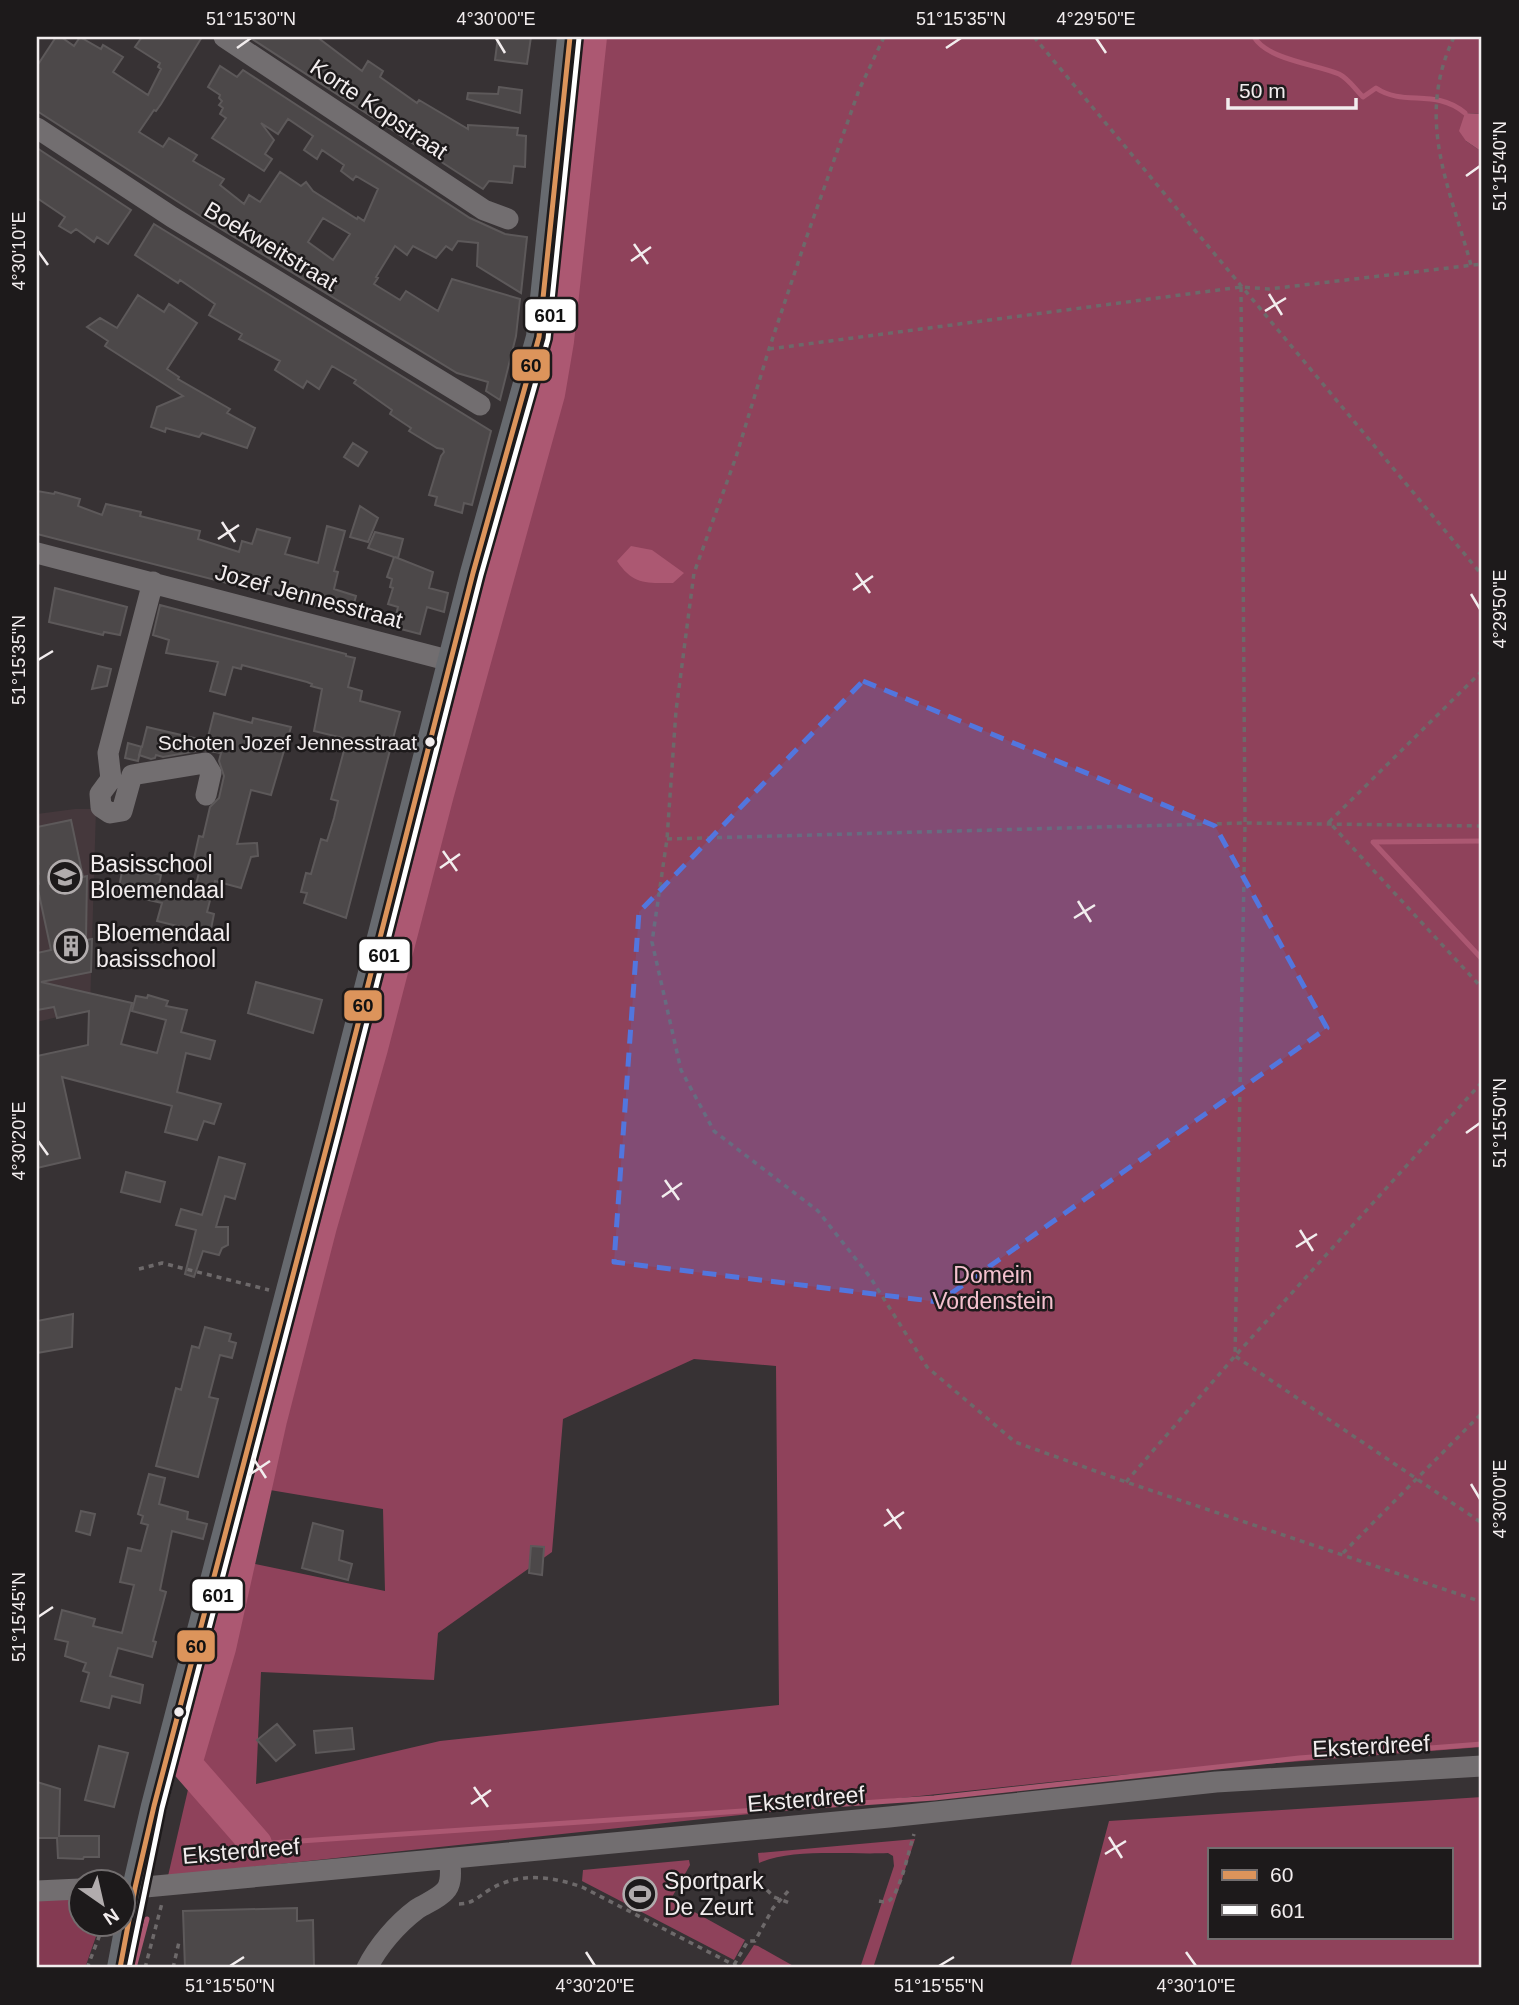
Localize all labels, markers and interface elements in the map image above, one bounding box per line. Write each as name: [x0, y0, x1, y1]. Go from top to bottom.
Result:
text: 51°15'30"N: [206, 9, 296, 29]
text: 4°30'00"E: [456, 9, 536, 29]
text: 51°15'35"N: [916, 9, 1006, 29]
text: 4°29'50"E: [1056, 9, 1136, 29]
street label: Korte Kopstraat: [305, 54, 453, 165]
scale bar: [1228, 66, 1356, 110]
text: 50 m: [1239, 79, 1286, 102]
text: 51°15'40"N: [1490, 121, 1510, 211]
street label: Boekweitstraat: [200, 196, 343, 296]
text: 4°30'10"E: [9, 211, 29, 291]
line badge: 601: [524, 298, 577, 332]
text: 601: [534, 305, 566, 326]
line badge: 60: [511, 348, 551, 382]
text: 60: [520, 355, 542, 376]
street label: Jozef Jennesstraat: [212, 558, 406, 634]
text: 4°29'50"E: [1490, 569, 1510, 649]
text: 51°15'35"N: [9, 615, 29, 705]
place label: Schoten Jozef Jennesstraat: [158, 731, 417, 754]
marker: Schoten Jozef Jennesstraat: [423, 735, 437, 749]
place label: Basisschool Bloemendaal: [90, 851, 224, 903]
school or university icon: Basisschool Bloemendaal: [46, 858, 84, 896]
place label: Bloemendaal basisschool: [96, 920, 230, 972]
building icon: Bloemendaal basisschool: [52, 927, 90, 965]
line badge: 601: [358, 938, 411, 972]
text: 601: [368, 945, 400, 966]
line badge: 60: [343, 989, 383, 1022]
text: 60: [352, 995, 374, 1016]
text: 51°15'50"N: [1490, 1078, 1510, 1168]
text: 4°30'20"E: [9, 1101, 29, 1181]
park label: Domein Vordenstein: [932, 1262, 1054, 1314]
text: 4°30'00"E: [1490, 1459, 1510, 1539]
text: 51°15'45"N: [9, 1572, 29, 1662]
line badge: 601: [191, 1578, 244, 1612]
text: 601: [202, 1585, 234, 1606]
line badge: 60: [176, 1629, 216, 1663]
text: 60: [185, 1636, 207, 1657]
unlabelled marker: [172, 1705, 186, 1719]
street label: Eksterdreef: [1312, 1730, 1431, 1762]
street label: Eksterdreef: [746, 1781, 866, 1817]
street label: Eksterdreef: [181, 1833, 301, 1869]
legend: [1208, 1848, 1452, 1938]
text: 60: [1270, 1863, 1293, 1886]
north arrow: [66, 1868, 136, 1938]
place label: Sportpark De Zeurt: [664, 1868, 764, 1920]
sports icon: Sportpark De Zeurt: [621, 1875, 659, 1913]
text: 601: [1270, 1899, 1305, 1922]
text: N: [100, 1904, 123, 1929]
text: 51°15'50"N: [185, 1976, 275, 1996]
text: 4°30'20"E: [555, 1976, 635, 1996]
text: 51°15'55"N: [894, 1976, 984, 1996]
text: 4°30'10"E: [1156, 1976, 1236, 1996]

